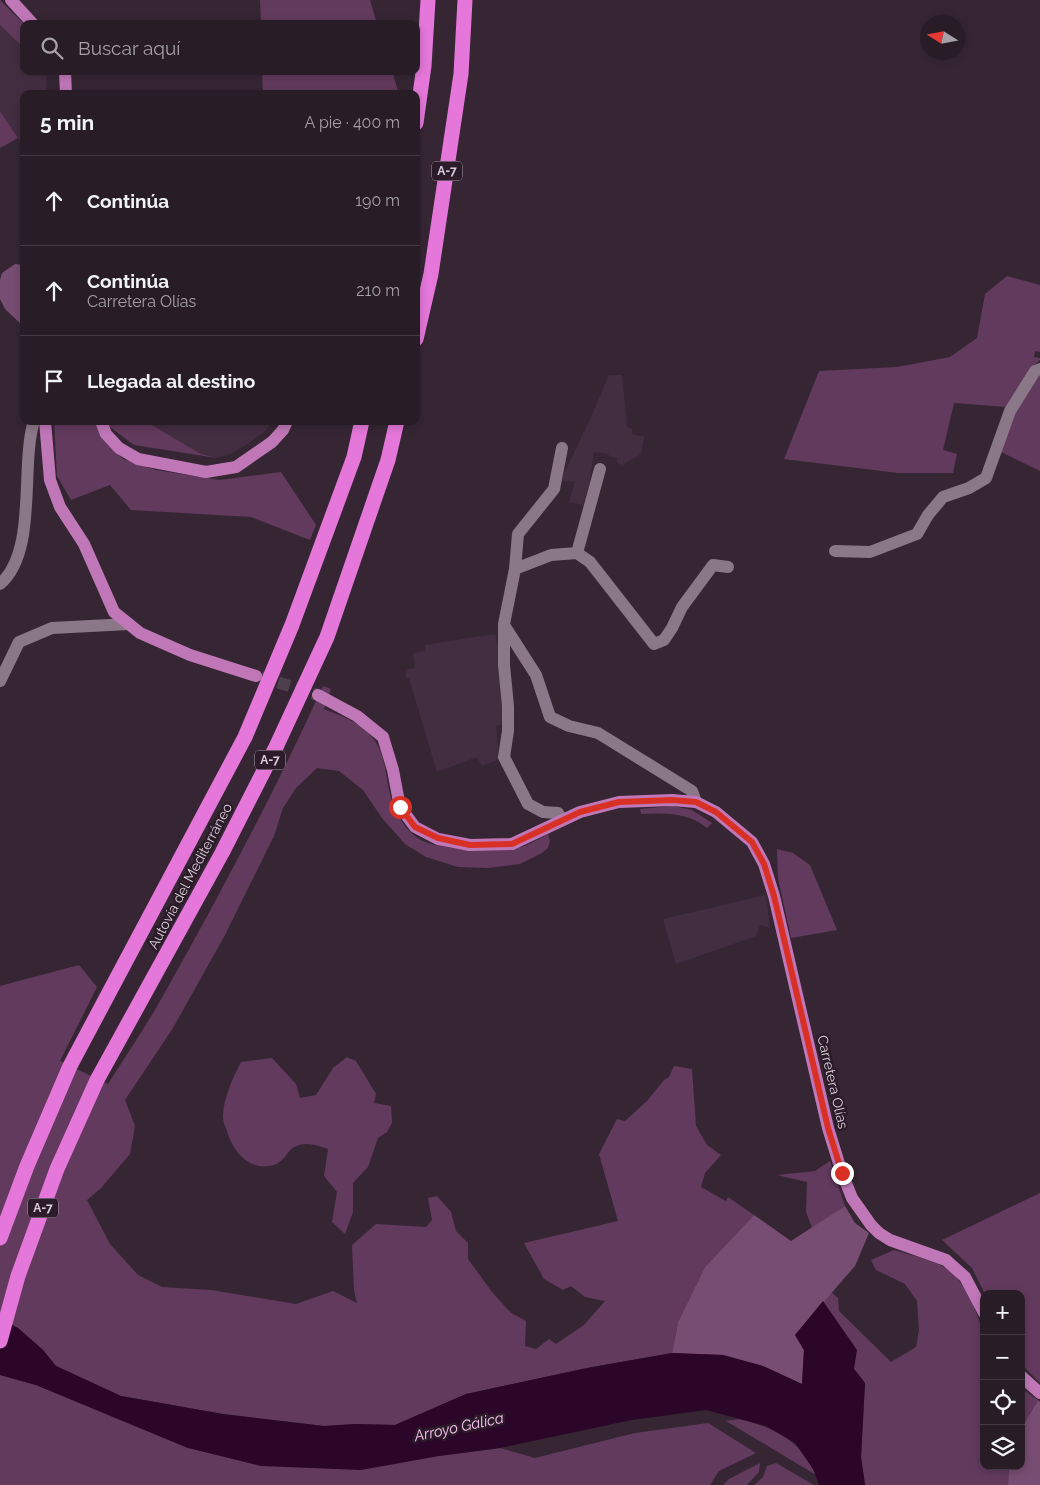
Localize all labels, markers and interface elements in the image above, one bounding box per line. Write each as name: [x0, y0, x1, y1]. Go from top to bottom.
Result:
north arrow: [920, 15, 965, 60]
search box: [20, 20, 420, 75]
icon: search: [38, 34, 66, 62]
text: Buscar aquí: [78, 37, 180, 59]
text: 5 min: [40, 110, 94, 135]
text: A pie · 400 m: [305, 113, 400, 132]
road number: A-7: [432, 162, 462, 180]
icon: ahead: [40, 187, 68, 215]
text: Continúa: [87, 190, 169, 212]
text: 190 m: [355, 191, 400, 210]
text: Continúa: [87, 270, 169, 292]
icon: ahead: [40, 277, 68, 305]
text: 210 m: [356, 281, 400, 300]
text: Carretera Olías: [87, 292, 196, 311]
icon: arrive: [40, 367, 68, 395]
text: Llegada al destino: [87, 370, 255, 392]
road number: A-7: [255, 750, 285, 770]
route start: [389, 796, 412, 819]
street label: Autovía del Mediterráneo: [145, 800, 235, 952]
street label: Carretera Olías: [814, 1034, 852, 1131]
route end: [831, 1162, 854, 1185]
road number: A-7: [28, 1198, 58, 1218]
map controls: [980, 1290, 1025, 1470]
button: +: [980, 1290, 1025, 1335]
button: −: [980, 1335, 1025, 1380]
button: locate: [980, 1380, 1025, 1425]
water label: Arroyo Gálica: [412, 1409, 505, 1445]
button: layers: [980, 1425, 1025, 1470]

